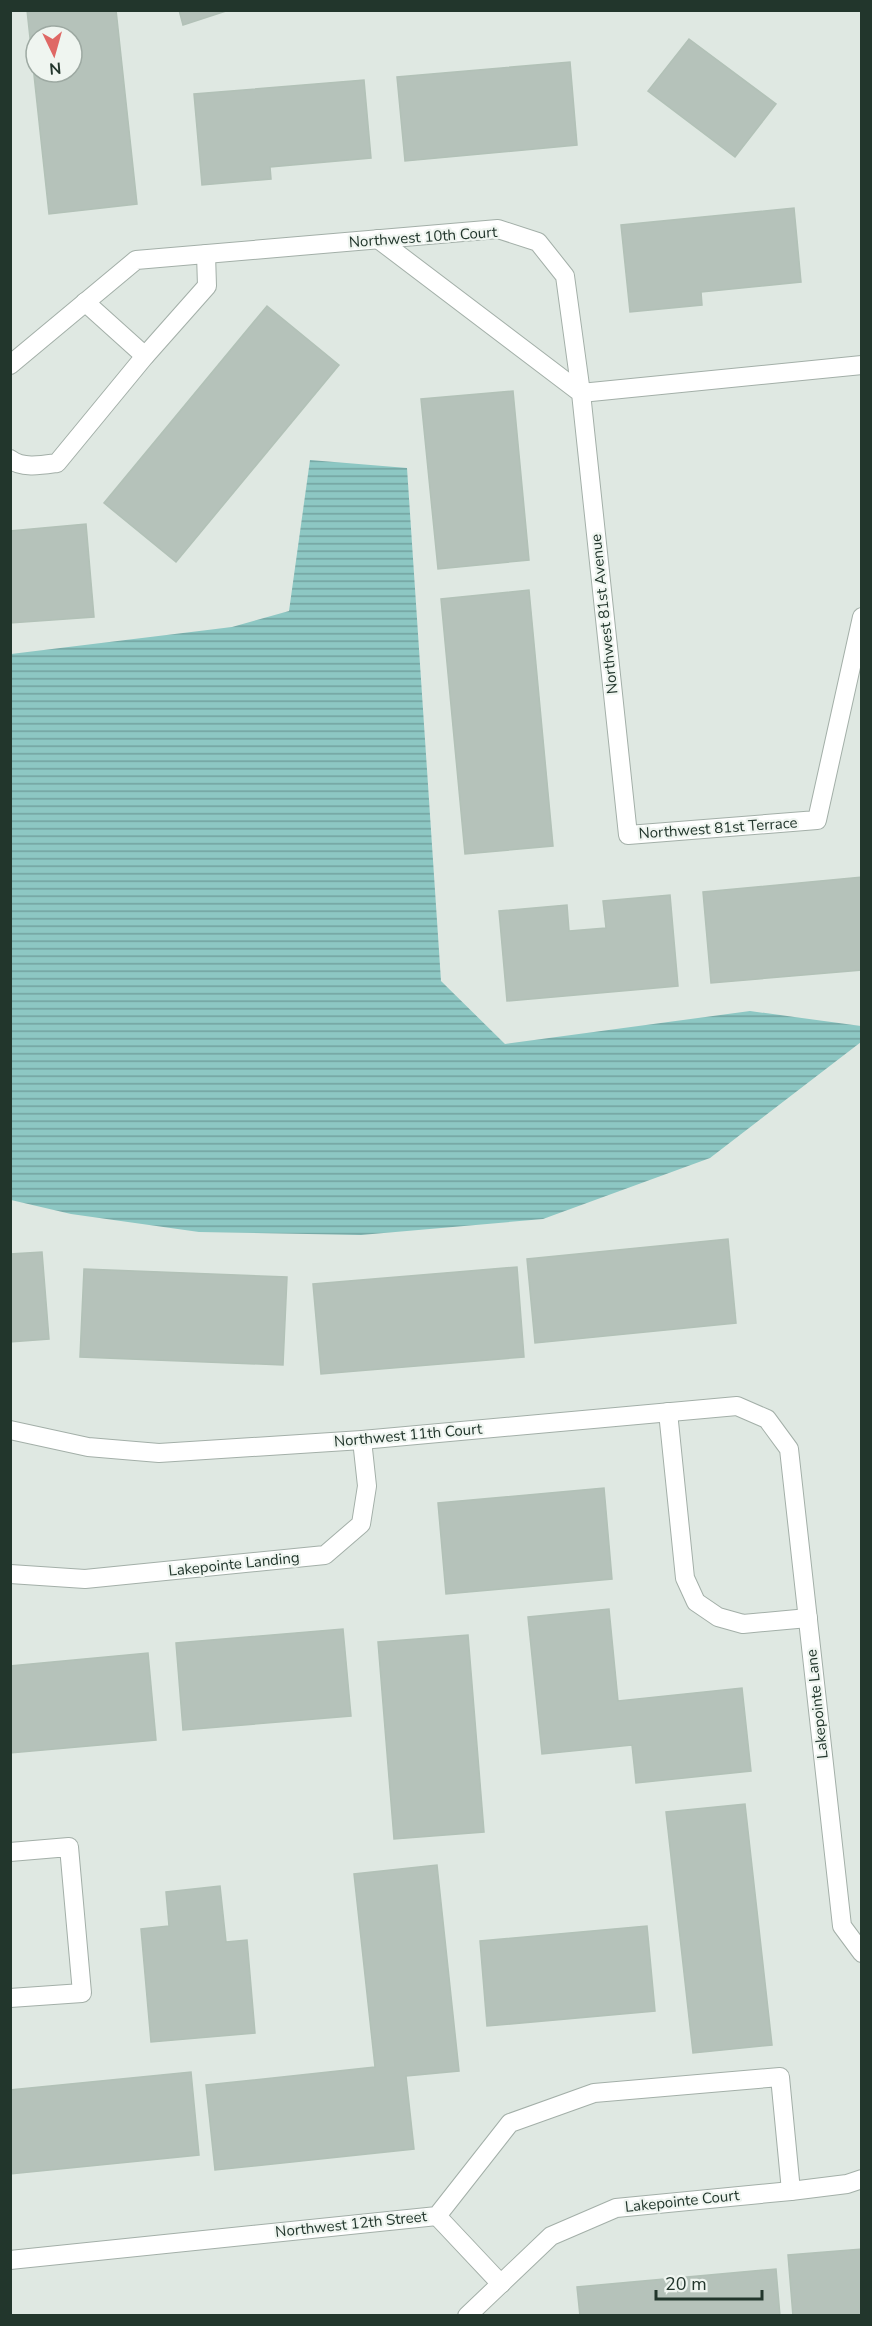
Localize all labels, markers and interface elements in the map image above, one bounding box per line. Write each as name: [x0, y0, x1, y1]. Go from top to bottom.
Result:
north arrow: [24, 24, 84, 84]
text: N: [48, 56, 62, 79]
street label: Northwest 10th Court: [348, 222, 499, 252]
street label: Northwest 81st Avenue: [586, 533, 622, 695]
street label: Northwest 81st Terrace: [638, 812, 798, 844]
street label: Northwest 11th Court: [333, 1418, 484, 1451]
street label: Lakepointe Landing: [167, 1547, 301, 1581]
street label: Lakepointe Lane: [801, 1648, 833, 1760]
street label: Lakepointe Court: [624, 2185, 741, 2217]
street label: Northwest 12th Street: [274, 2206, 428, 2242]
scale bar: [656, 2263, 762, 2301]
text: 20 m: [665, 2272, 707, 2296]

